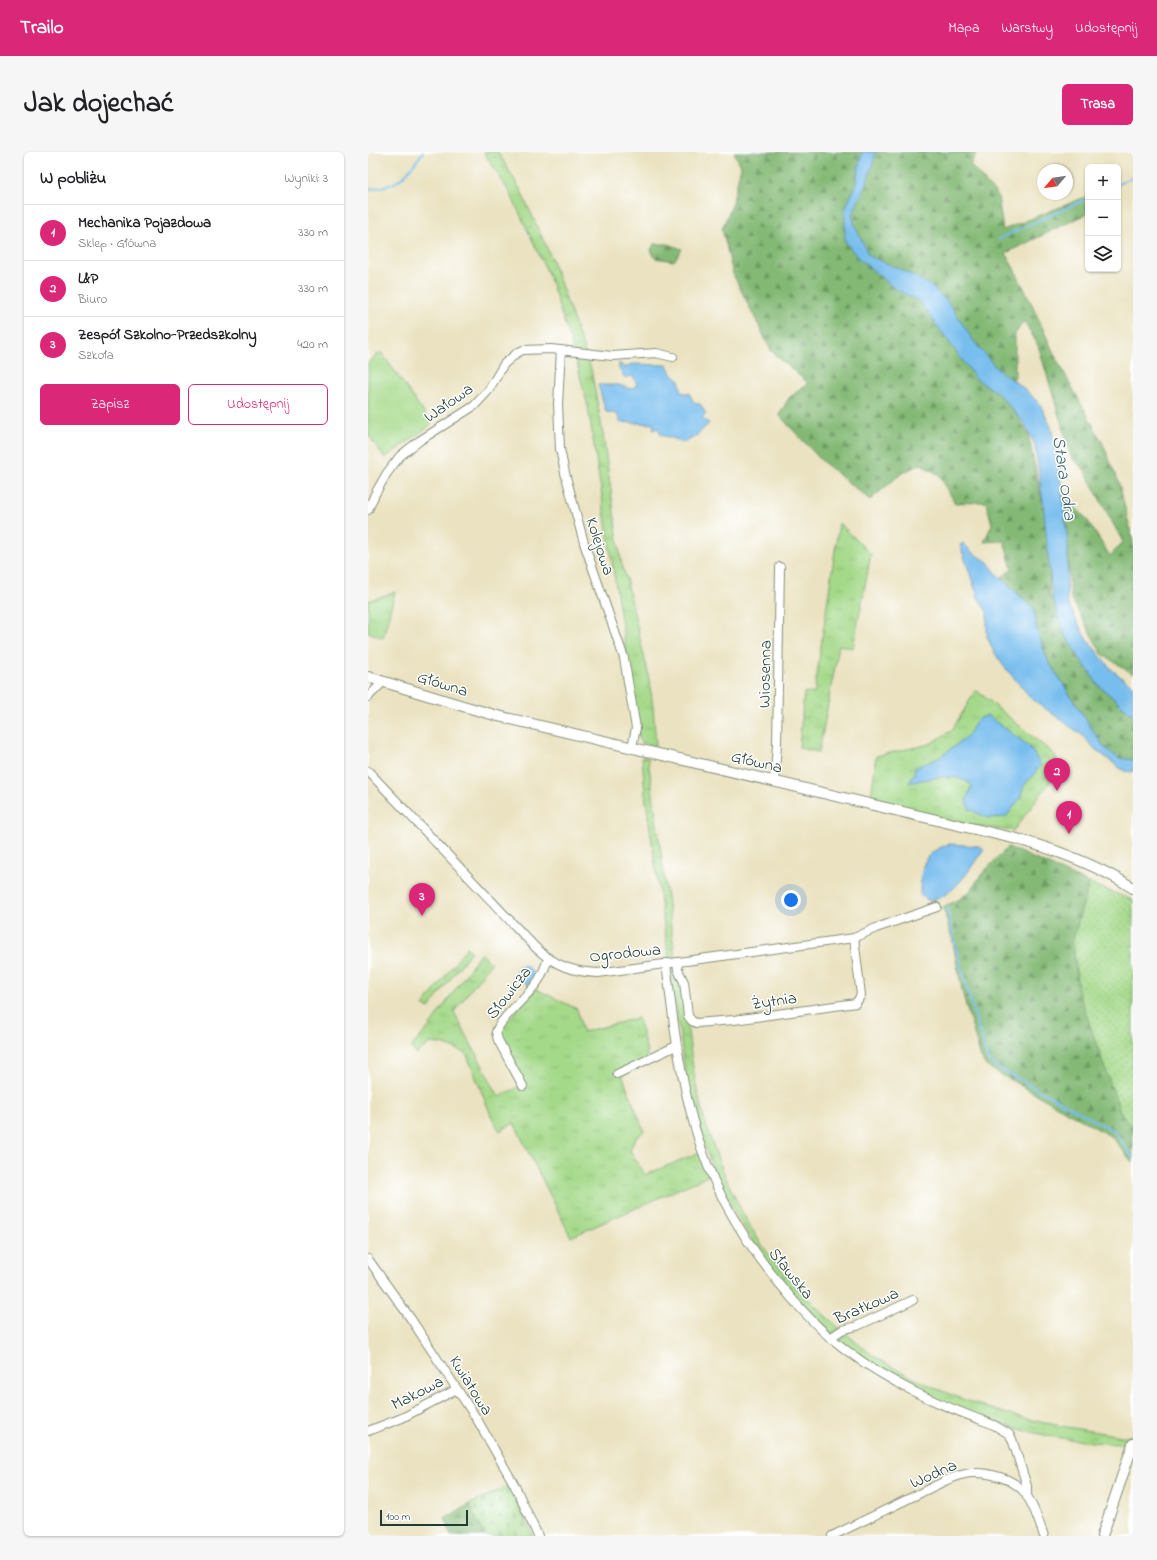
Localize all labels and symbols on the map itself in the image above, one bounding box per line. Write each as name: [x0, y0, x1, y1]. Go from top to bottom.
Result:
north arrow: [1037, 164, 1073, 200]
street label: Wałowa: [419, 377, 479, 429]
water label: Stara Odra: [1044, 435, 1082, 522]
street label: Kolejowa: [578, 514, 621, 579]
street label: Wiosenna: [752, 640, 779, 708]
street label: Główna: [414, 665, 471, 704]
street label: Główna: [728, 744, 785, 780]
pin: 2: [1044, 758, 1070, 791]
pin: 1: [1056, 801, 1082, 834]
pin: 3: [409, 883, 435, 916]
your location: [781, 890, 801, 910]
street label: Ogrodowa: [588, 937, 662, 972]
street label: Słowicza: [480, 961, 538, 1025]
street label: Żytnia: [750, 986, 799, 1018]
street label: Sławska: [762, 1243, 820, 1305]
street label: Bratkowa: [829, 1281, 903, 1332]
street label: Kwiatowa: [442, 1351, 499, 1421]
street label: Makowa: [387, 1369, 448, 1417]
street label: Wodna: [906, 1453, 961, 1496]
scale bar: [380, 1508, 468, 1527]

